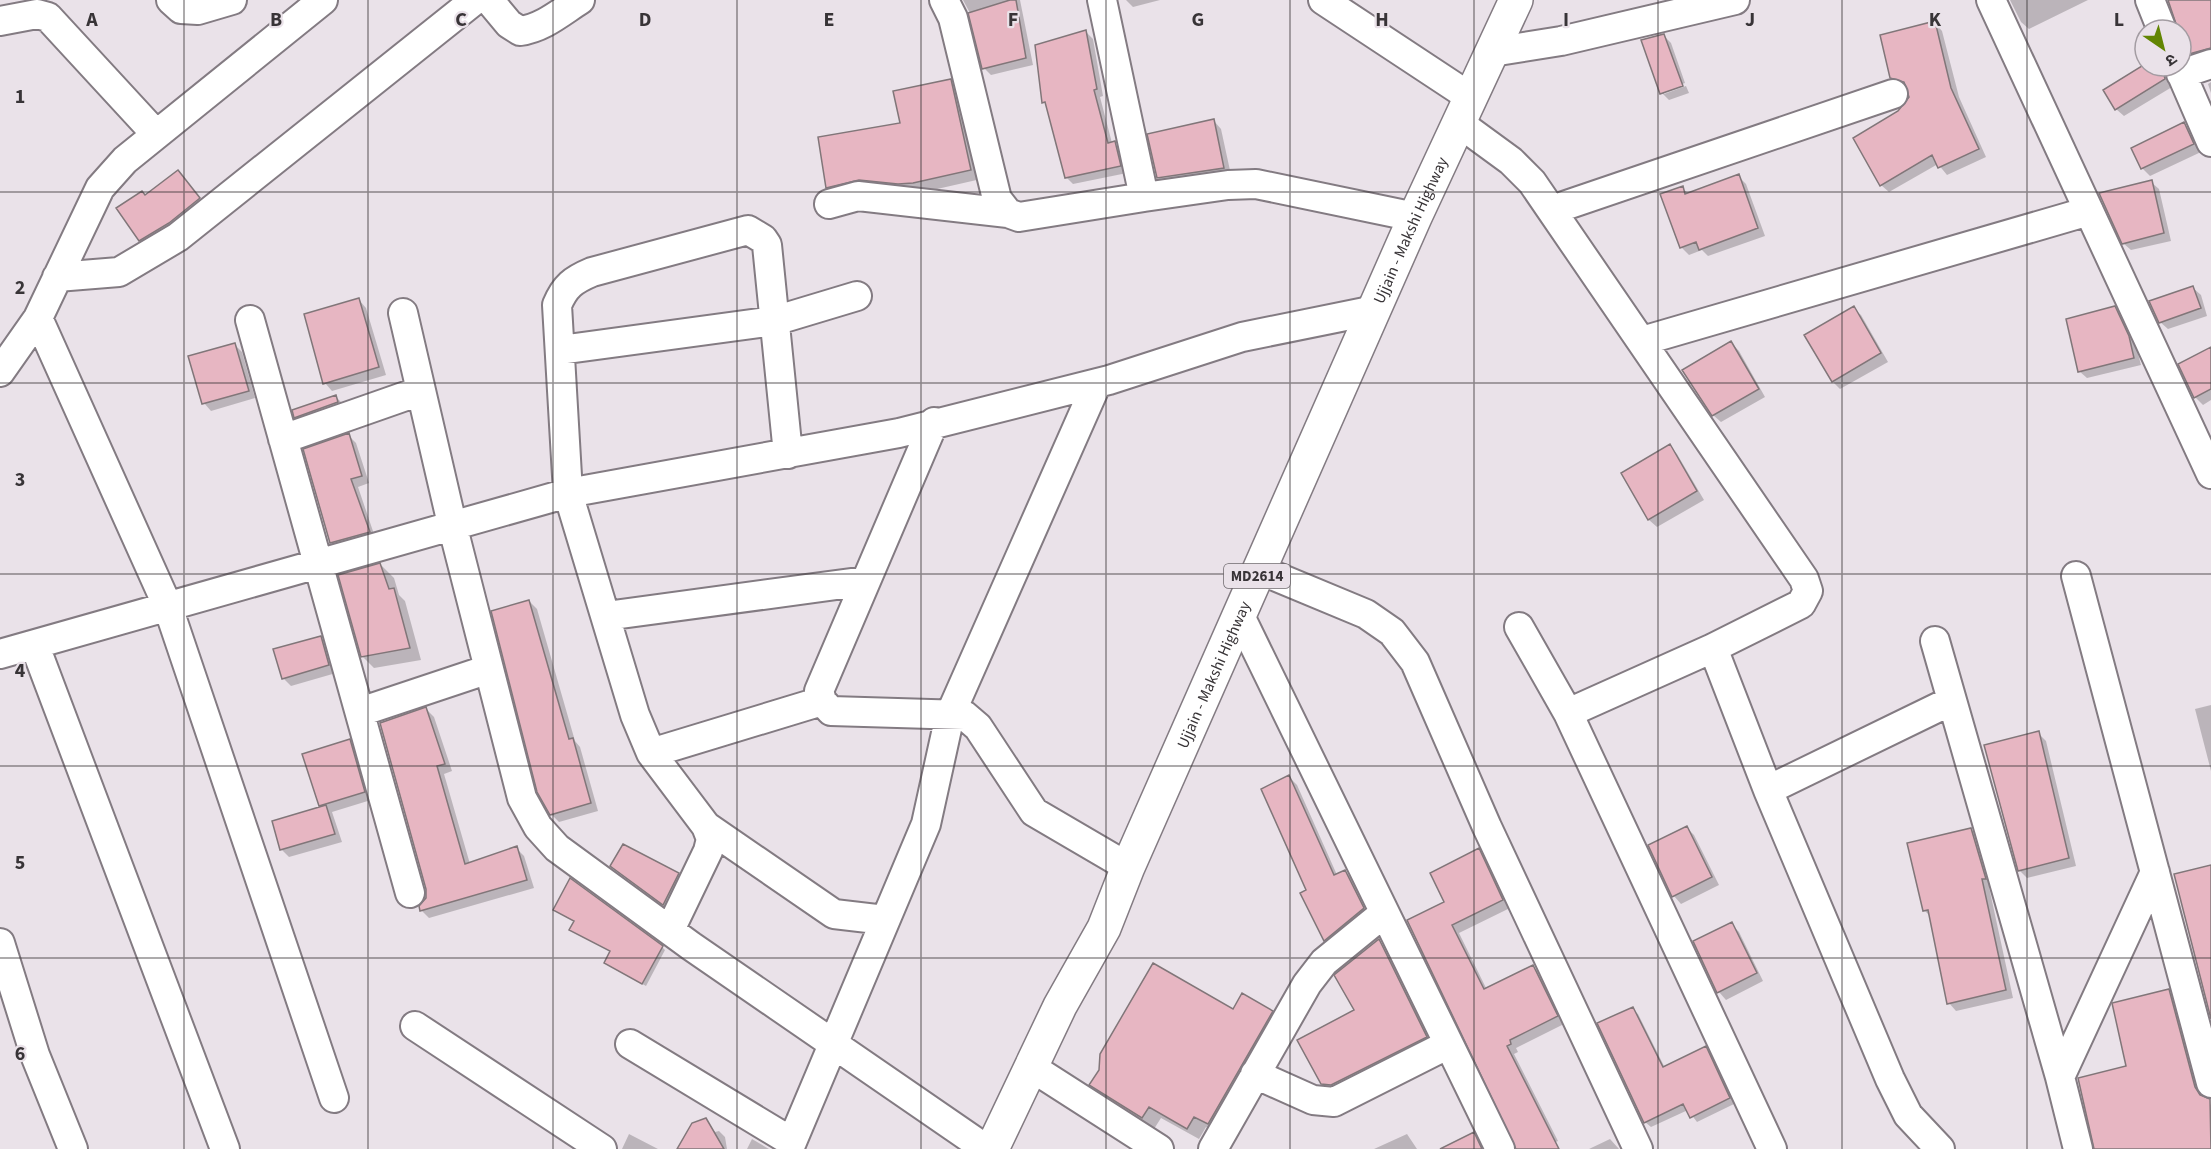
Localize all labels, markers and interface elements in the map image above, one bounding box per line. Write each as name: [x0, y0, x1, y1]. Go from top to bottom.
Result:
text: A: [85, 6, 98, 34]
text: B: [270, 6, 282, 34]
text: C: [455, 6, 467, 34]
text: D: [639, 6, 651, 34]
text: E: [824, 6, 834, 34]
text: F: [1008, 6, 1018, 34]
text: G: [1192, 6, 1204, 34]
text: H: [1375, 6, 1389, 34]
text: I: [1563, 6, 1569, 34]
text: J: [1745, 6, 1755, 34]
text: K: [1929, 6, 1942, 34]
text: L: [2114, 6, 2124, 34]
north arrow: [2133, 18, 2193, 78]
text: उ: [2160, 48, 2181, 72]
text: 1: [15, 83, 25, 111]
street label: Ujjain - Makshi Highway: [1368, 153, 1454, 307]
text: 2: [15, 274, 25, 302]
text: 3: [15, 466, 25, 494]
road number: MD2614: [1224, 564, 1290, 588]
street label: Ujjain - Makshi Highway: [1172, 597, 1256, 752]
text: 4: [15, 657, 26, 685]
text: 5: [15, 849, 25, 877]
text: 6: [15, 1040, 25, 1068]

